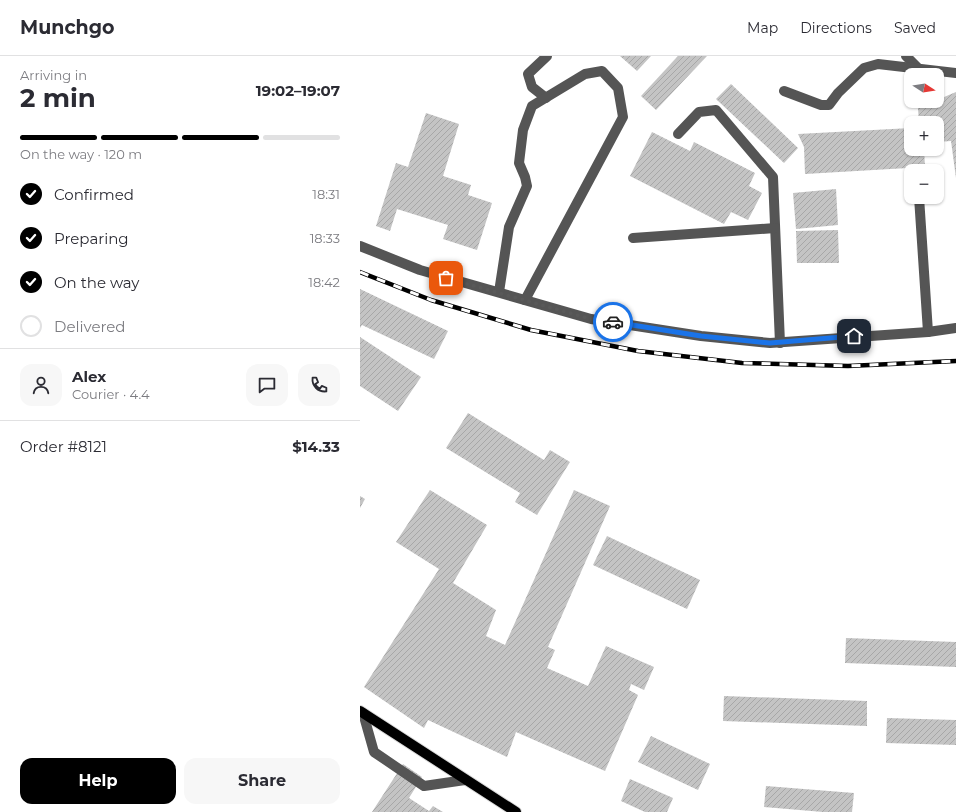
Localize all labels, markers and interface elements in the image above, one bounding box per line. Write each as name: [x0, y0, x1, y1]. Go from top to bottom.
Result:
text: Munchgo: [20, 16, 115, 39]
text: Map: [747, 19, 778, 37]
text: Directions: [800, 19, 872, 37]
text: Saved: [894, 19, 936, 37]
text: Arriving in: [20, 67, 87, 83]
north arrow: [904, 68, 944, 108]
map controls: [904, 68, 944, 204]
text: 19:02–19:07: [256, 81, 340, 100]
text: 2 min: [20, 82, 96, 114]
button: +: [904, 116, 944, 156]
text: On the way · 120 m: [20, 146, 142, 162]
button: −: [904, 164, 944, 204]
icon: check: [20, 183, 42, 205]
text: Confirmed: [54, 185, 134, 204]
text: 18:31: [312, 186, 340, 202]
icon: check: [20, 227, 42, 249]
text: Preparing: [54, 229, 129, 248]
text: 18:33: [310, 230, 340, 246]
pin: [429, 261, 463, 295]
icon: bag: [435, 267, 457, 289]
icon: check: [20, 271, 42, 293]
text: On the way: [54, 273, 139, 292]
text: 18:42: [308, 274, 340, 290]
courier: [593, 302, 633, 342]
icon: car: [602, 311, 624, 333]
text: Delivered: [54, 317, 126, 336]
pin: [837, 319, 871, 353]
icon: home: [843, 325, 865, 347]
button: person: [20, 364, 62, 406]
button: chat: [246, 364, 288, 406]
button: phone: [298, 364, 340, 406]
text: Alex: [72, 367, 106, 386]
text: Courier · 4.4: [72, 386, 150, 402]
text: Order #8121: [20, 437, 107, 456]
text: $14.33: [292, 437, 340, 456]
button: Help: [20, 758, 176, 804]
button: Share: [184, 758, 340, 804]

